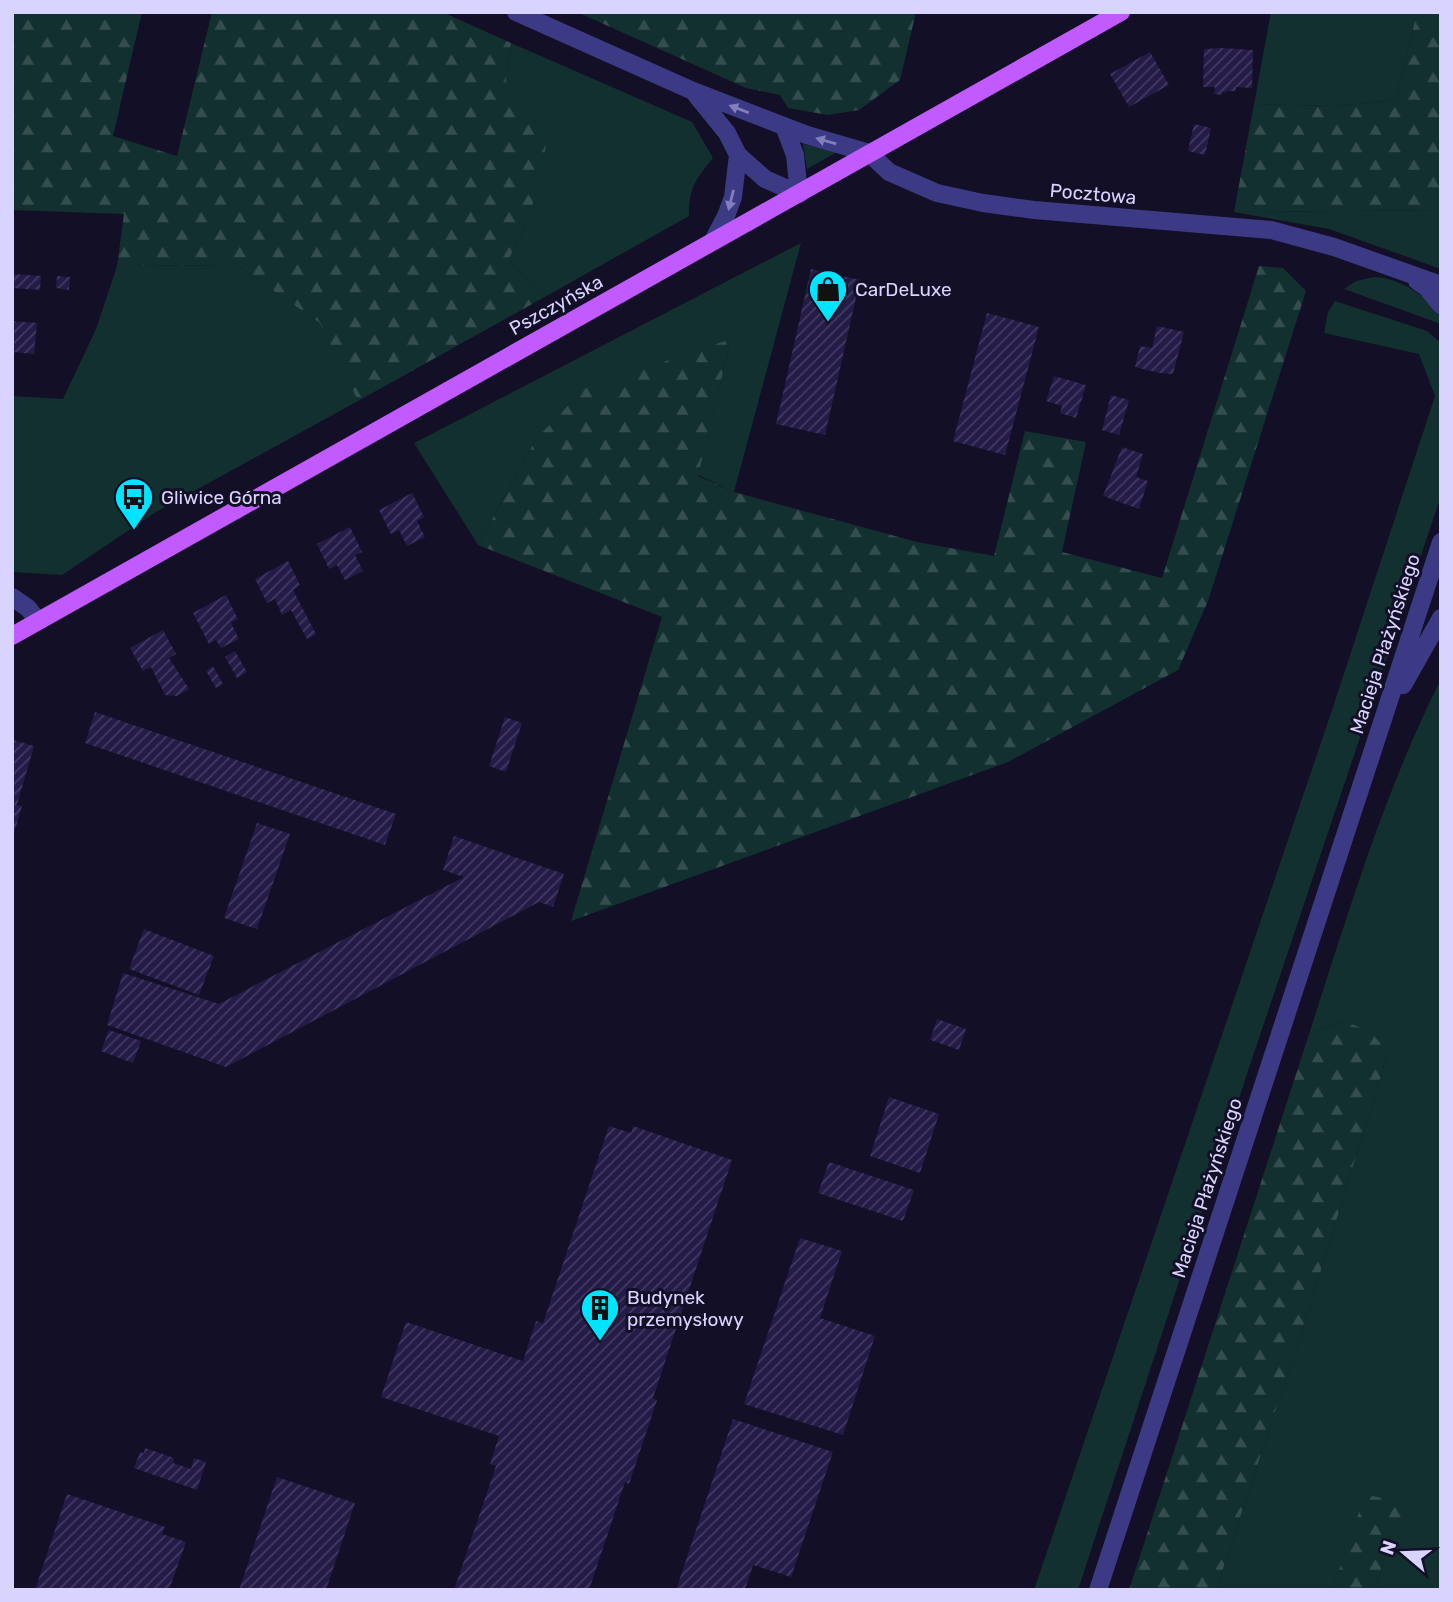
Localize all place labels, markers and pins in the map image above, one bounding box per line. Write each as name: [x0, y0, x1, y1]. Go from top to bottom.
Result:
shop icon: CarDeLuxe: [807, 268, 849, 323]
place label: CarDeLuxe: [855, 278, 952, 301]
bus stop icon: Gliwice Górna: [113, 476, 155, 531]
place label: Gliwice Górna: [161, 486, 282, 509]
place label: Budynek przemysłowy: [627, 1286, 744, 1331]
building icon: Budynek przemysłowy: [579, 1287, 621, 1342]

